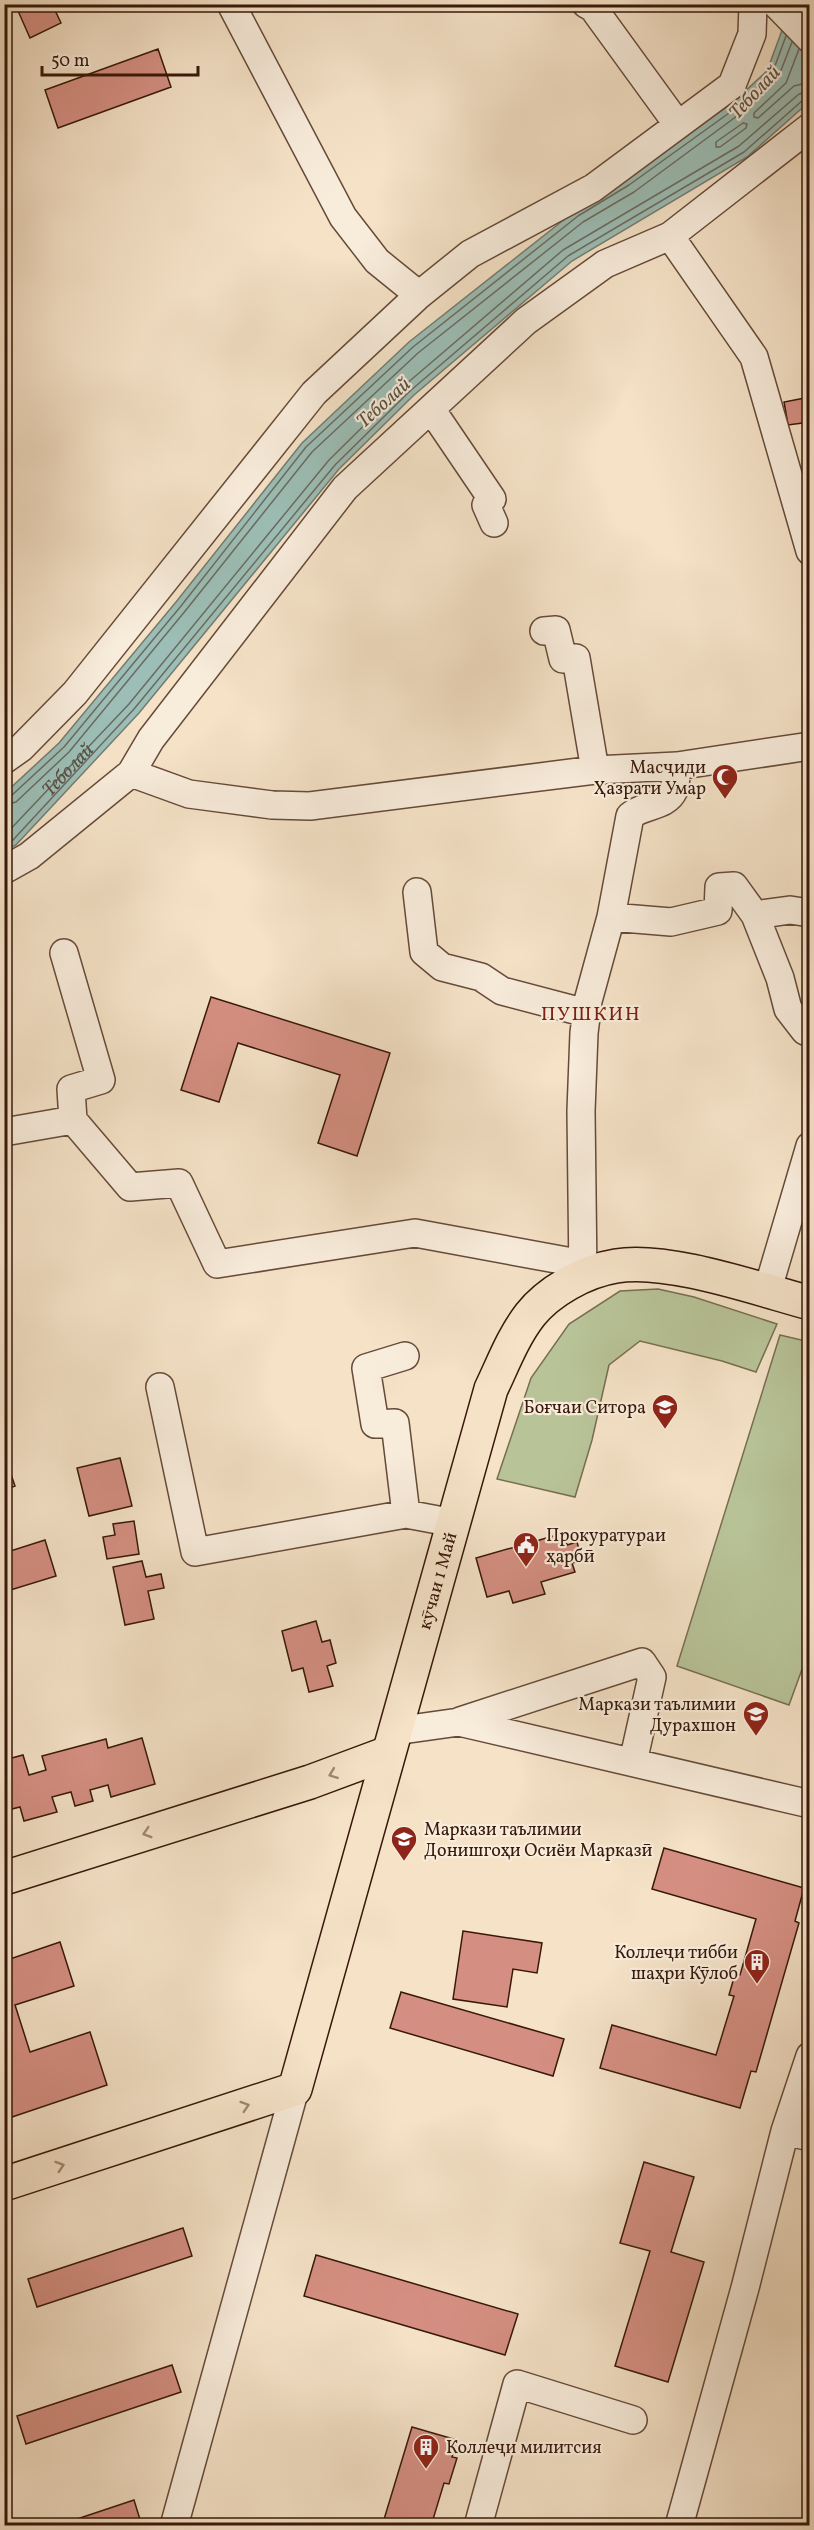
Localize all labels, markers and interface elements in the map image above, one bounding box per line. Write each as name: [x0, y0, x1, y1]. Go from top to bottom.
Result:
scale bar: [42, 39, 198, 77]
text: 50 m: [51, 49, 90, 74]
water label: Теболай: [723, 60, 788, 126]
water label: Теболай: [351, 372, 418, 435]
water label: Теболай: [36, 738, 101, 804]
place label: Масҷиди Ҳазрати Умар: [594, 756, 706, 802]
mosque icon: Масҷиди Ҳазрати Умар: [710, 762, 740, 800]
district label: ПУШКИН: [541, 1001, 641, 1029]
school or university icon: Боғчаи Ситора: [650, 1392, 680, 1430]
place label: Боғчаи Ситора: [524, 1396, 646, 1421]
place label: Прокуратураи ҳарбӣ: [546, 1524, 666, 1570]
street label: кӯчаи 1 Май: [413, 1530, 464, 1633]
public building icon: Прокуратураи ҳарбӣ: [511, 1530, 541, 1568]
place label: Маркази таълимии Дурахшон: [578, 1693, 736, 1739]
school or university icon: Маркази таълимии Дурахшон: [741, 1699, 771, 1737]
one-way arrow: [328, 1766, 339, 1779]
place label: Маркази таълимии Донишгоҳи Осиёи Марказӣ: [424, 1818, 652, 1864]
school or university icon: Маркази таълимии Донишгоҳи Осиёи Марказӣ: [389, 1824, 419, 1862]
one-way arrow: [142, 1826, 153, 1838]
place label: Коллеҷи тибби шаҳри Кӯлоб: [614, 1941, 738, 1987]
building icon: Коллеҷи тибби шаҳри Кӯлоб: [742, 1947, 772, 1985]
one-way arrow: [239, 2100, 250, 2113]
one-way arrow: [54, 2161, 65, 2173]
building icon: Коллеҷи милитсия: [411, 2432, 441, 2470]
place label: Коллеҷи милитсия: [446, 2436, 602, 2461]

